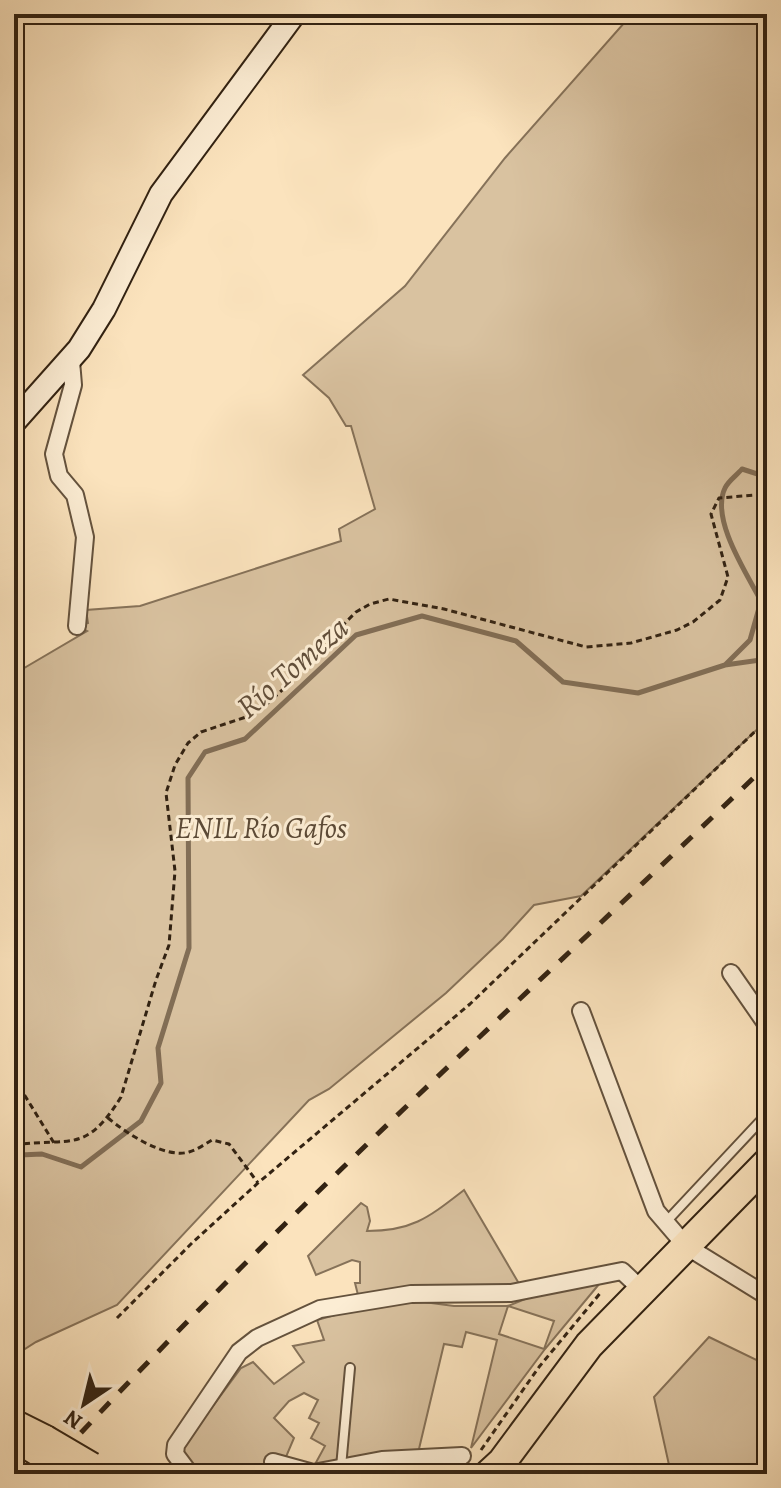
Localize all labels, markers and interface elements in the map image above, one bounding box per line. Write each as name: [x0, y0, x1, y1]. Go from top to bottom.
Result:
water label: Río Tomeza: [226, 606, 358, 728]
park label: ENIL Río Gafos: [175, 808, 347, 848]
north arrow: [44, 1364, 124, 1444]
text: N: [58, 1403, 88, 1436]

